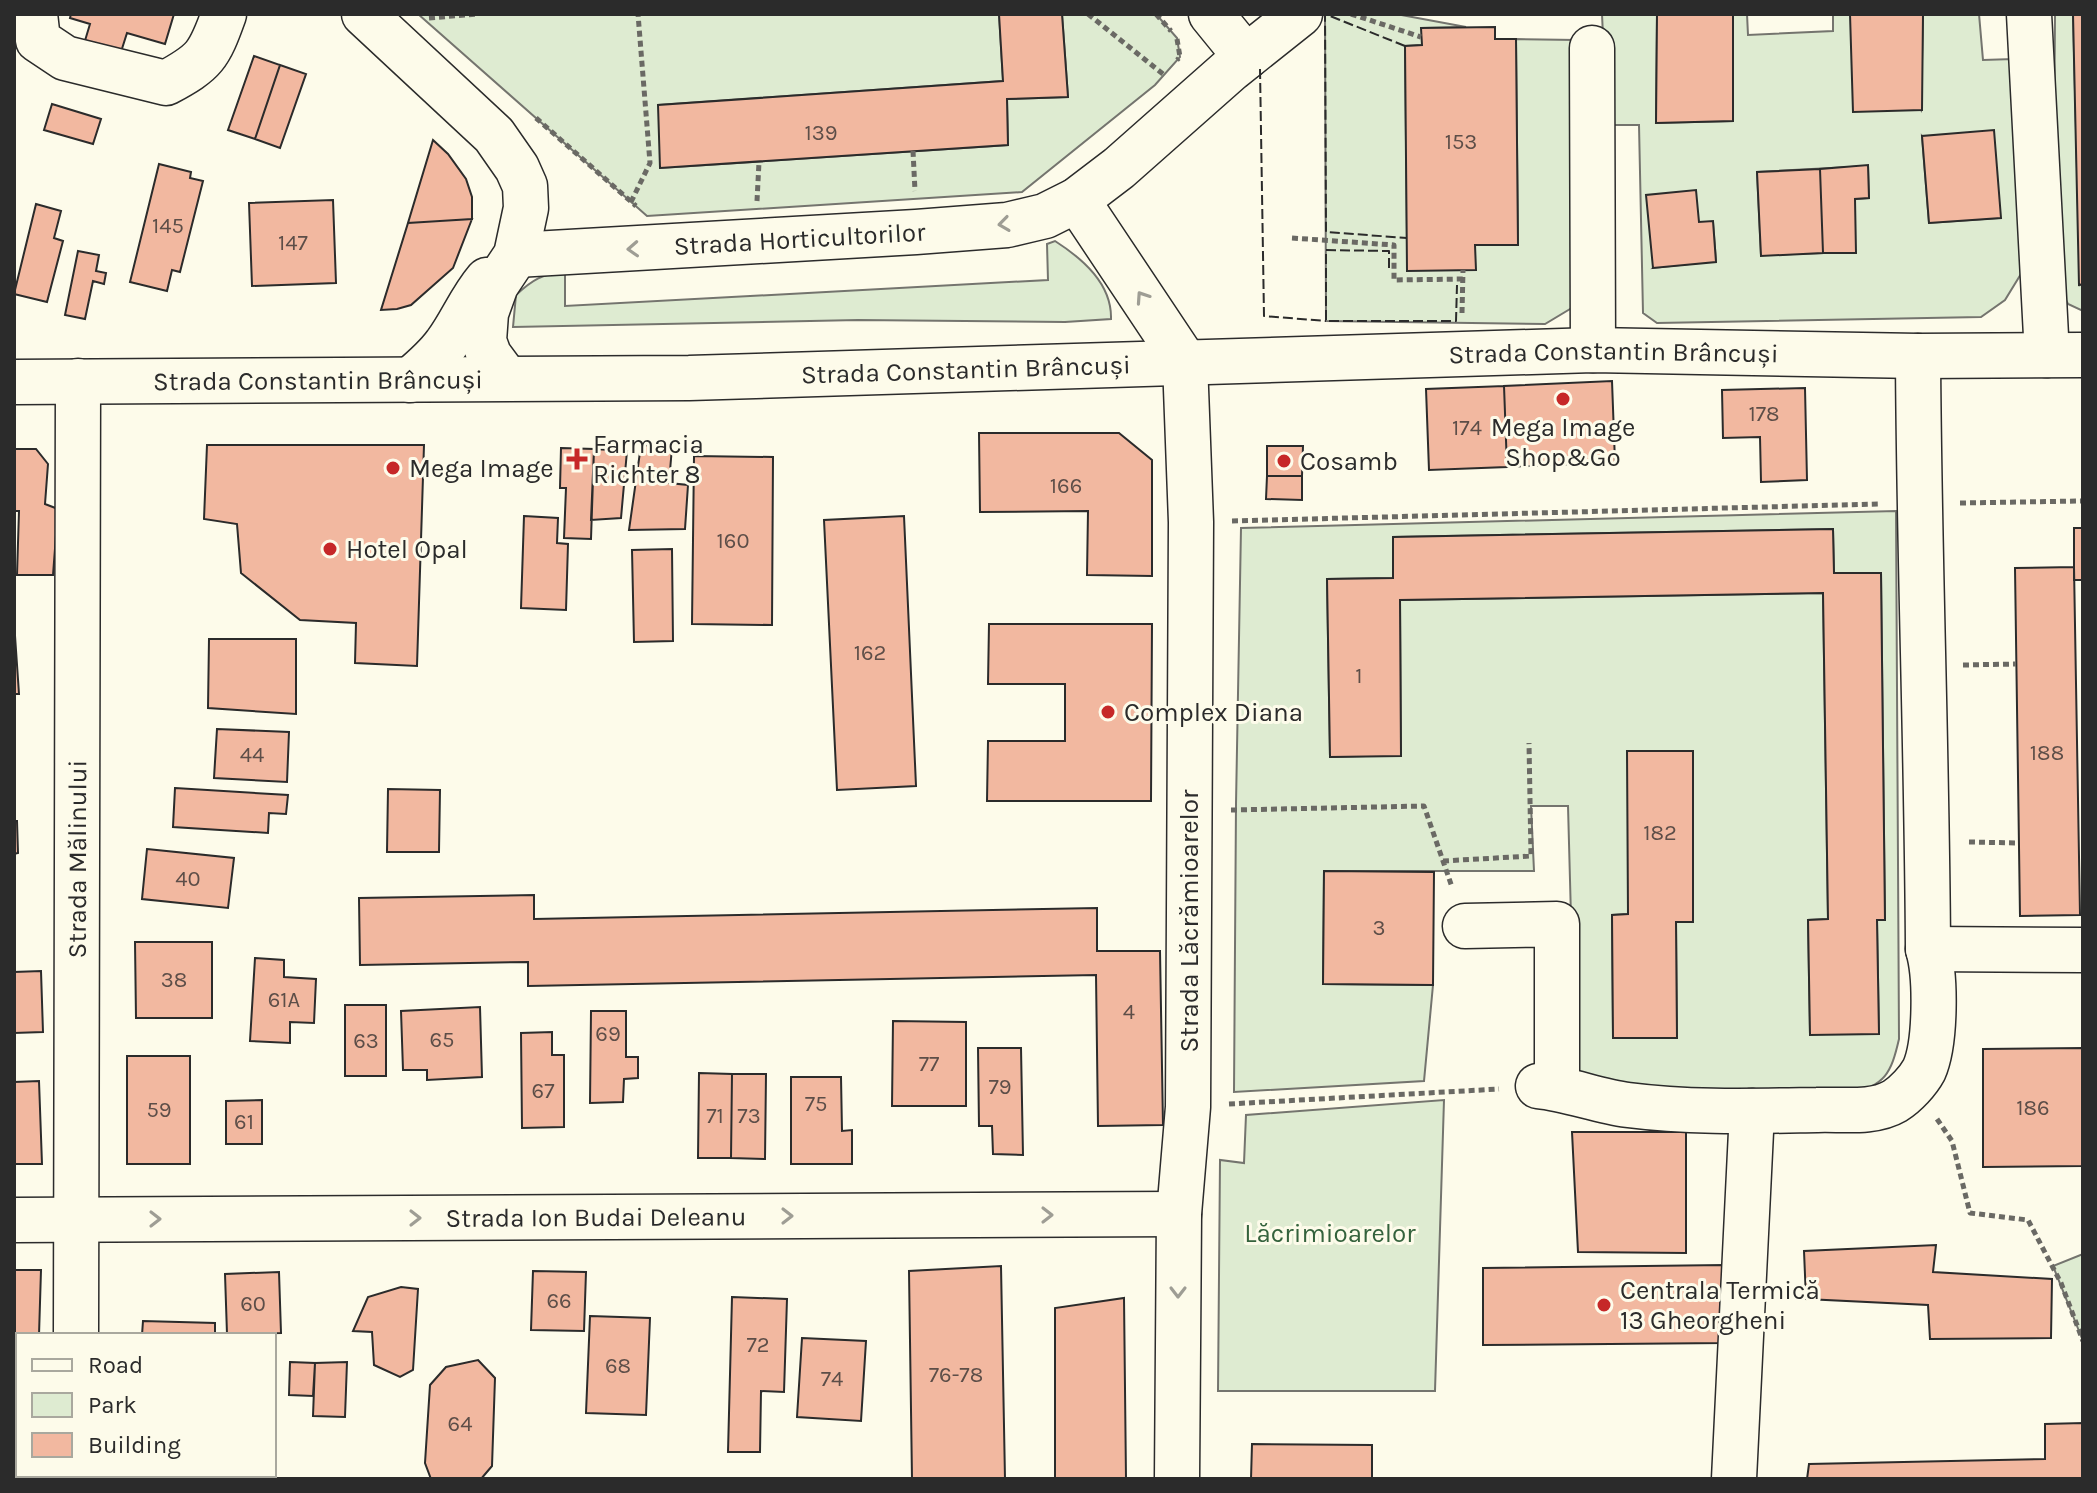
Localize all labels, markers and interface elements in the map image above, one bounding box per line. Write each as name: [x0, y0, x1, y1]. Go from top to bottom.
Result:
house number: 139: [804, 120, 838, 146]
house number: 153: [1445, 129, 1477, 155]
house number: 145: [152, 213, 184, 239]
street label: Strada Horticultorilor: [673, 216, 927, 261]
one-way arrow: [997, 216, 1010, 233]
house number: 147: [278, 230, 308, 256]
one-way arrow: [626, 240, 639, 257]
one-way arrow: [1137, 291, 1152, 306]
street label: Strada Constantin Brâncuși: [1448, 335, 1779, 370]
street label: Strada Constantin Brâncuși: [800, 349, 1131, 390]
street label: Strada Constantin Brâncuși: [153, 364, 483, 397]
marker: Mega Image Shop&Go: [1554, 390, 1572, 408]
house number: 178: [1748, 401, 1780, 427]
place label: Mega Image Shop&Go: [1491, 412, 1635, 473]
house number: 174: [1452, 415, 1482, 441]
place label: Farmacia Richter 8: [593, 429, 704, 490]
place label: Cosamb: [1300, 446, 1398, 477]
marker: Farmacia Richter 8: [568, 450, 586, 468]
marker: Cosamb: [1275, 452, 1293, 470]
place label: Mega Image: [409, 453, 553, 484]
marker: Mega Image: [384, 459, 402, 477]
house number: 166: [1050, 473, 1082, 499]
house number: 160: [717, 528, 749, 554]
place label: Hotel Opal: [346, 534, 468, 565]
marker: Hotel Opal: [321, 540, 339, 558]
house number: 162: [854, 640, 886, 666]
house number: 1: [1355, 663, 1363, 689]
place label: Complex Diana: [1124, 697, 1303, 728]
marker: Complex Diana: [1099, 703, 1117, 721]
house number: 188: [2030, 740, 2064, 766]
house number: 44: [240, 742, 264, 768]
street label: Strada Mălinului: [61, 760, 93, 958]
street label: Strada Lăcrămioarelor: [1174, 789, 1205, 1052]
house number: 182: [1643, 820, 1677, 846]
house number: 40: [175, 866, 201, 892]
house number: 3: [1373, 915, 1386, 941]
house number: 38: [161, 967, 187, 993]
house number: 61A: [268, 987, 301, 1013]
house number: 4: [1123, 999, 1135, 1025]
house number: 69: [595, 1021, 621, 1047]
house number: 65: [429, 1027, 455, 1053]
house number: 63: [353, 1028, 379, 1054]
house number: 77: [919, 1051, 939, 1077]
house number: 79: [988, 1074, 1012, 1100]
house number: 67: [532, 1078, 554, 1104]
house number: 75: [805, 1091, 827, 1117]
house number: 186: [2016, 1095, 2050, 1121]
house number: 59: [146, 1097, 172, 1123]
house number: 71: [706, 1103, 724, 1129]
house number: 73: [737, 1103, 761, 1129]
house number: 61: [234, 1109, 254, 1135]
street label: Strada Ion Budai Deleanu: [445, 1201, 747, 1233]
one-way arrow: [1041, 1206, 1054, 1224]
one-way arrow: [781, 1207, 794, 1225]
one-way arrow: [409, 1209, 422, 1227]
one-way arrow: [149, 1210, 162, 1228]
park label: Lăcrimioarelor: [1244, 1218, 1416, 1249]
place label: Centrala Termică 13 Gheorgheni: [1620, 1275, 1820, 1336]
one-way arrow: [1170, 1286, 1187, 1299]
house number: 66: [546, 1288, 572, 1314]
house number: 60: [240, 1291, 266, 1317]
marker: Centrala Termică 13 Gheorgheni: [1595, 1296, 1613, 1314]
house number: 72: [746, 1332, 770, 1358]
legend: [16, 1333, 276, 1477]
text: Road: [88, 1351, 143, 1379]
house number: 68: [605, 1353, 631, 1379]
house number: 76-78: [929, 1362, 983, 1388]
house number: 74: [821, 1366, 843, 1392]
text: Park: [88, 1391, 137, 1419]
house number: 64: [448, 1411, 472, 1437]
text: Building: [88, 1431, 181, 1459]

